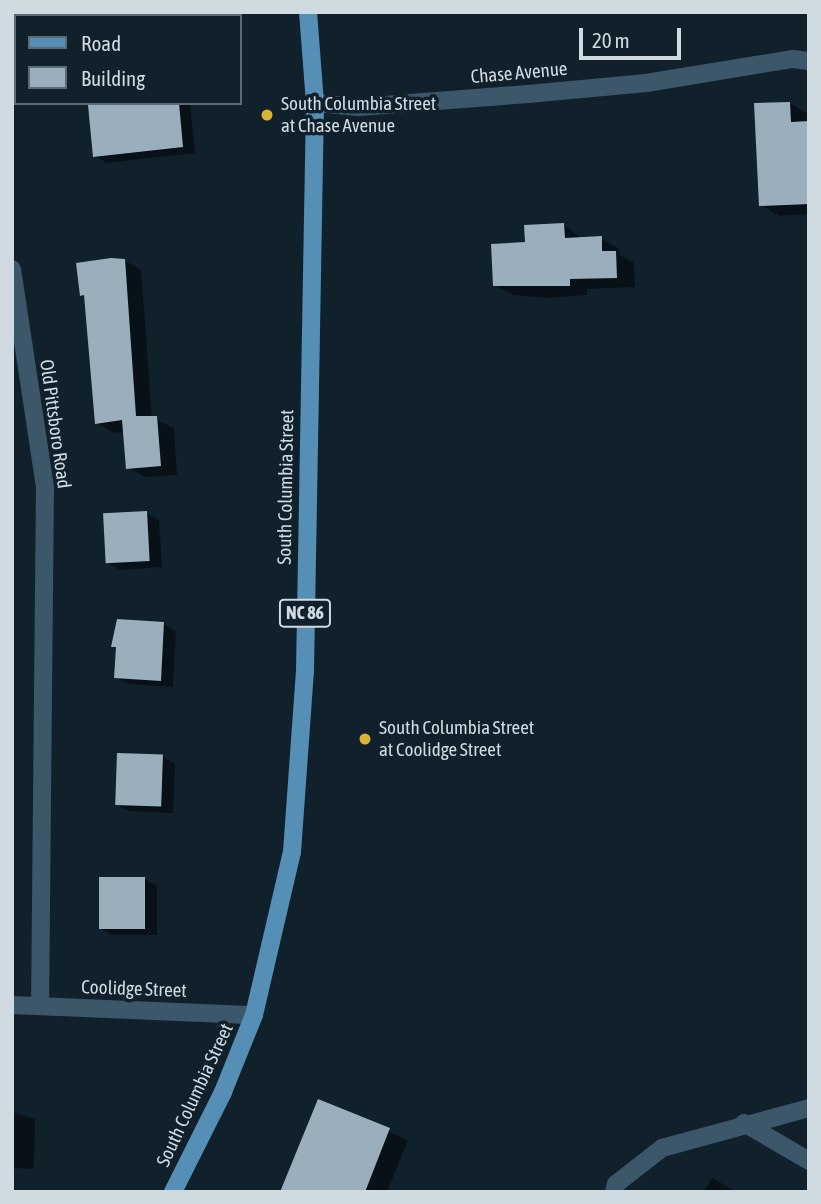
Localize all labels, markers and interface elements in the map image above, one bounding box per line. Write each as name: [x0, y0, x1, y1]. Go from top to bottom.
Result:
legend: [14, 14, 242, 105]
scale bar: [583, 14, 684, 58]
text: 20 m: [592, 28, 630, 52]
text: Road: [81, 31, 121, 55]
street label: Chase Avenue: [470, 57, 568, 89]
text: Building: [81, 66, 145, 90]
place label: South Columbia Street at Chase Avenue: [281, 93, 436, 137]
marker: South Columbia Street at Chase Avenue: [259, 107, 275, 123]
street label: Old Pittsboro Road: [35, 358, 75, 490]
street label: South Columbia Street: [273, 409, 299, 565]
road number: NC 86: [279, 598, 331, 628]
place label: South Columbia Street at Coolidge Street: [379, 717, 534, 761]
marker: South Columbia Street at Coolidge Street: [357, 731, 373, 747]
street label: Coolidge Street: [81, 976, 187, 1002]
street label: South Columbia Street: [152, 1020, 238, 1170]

